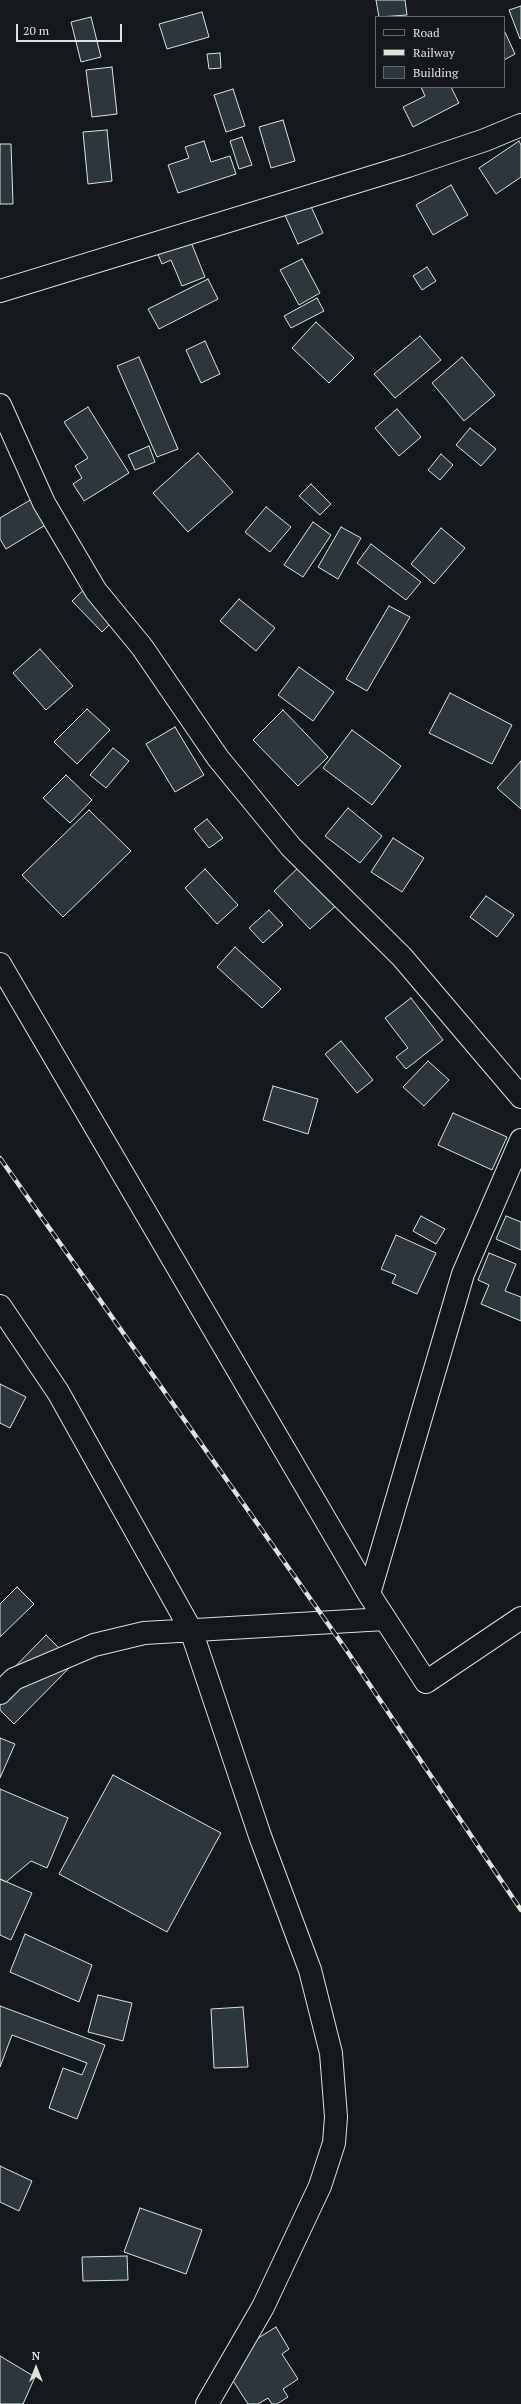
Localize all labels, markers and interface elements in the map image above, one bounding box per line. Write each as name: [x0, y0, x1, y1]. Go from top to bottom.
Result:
scale bar: [18, 16, 124, 42]
legend: [375, 16, 505, 88]
text: 20 m: [23, 23, 49, 38]
text: Road: [413, 25, 440, 40]
text: Railway: [413, 45, 455, 60]
text: Building: [413, 65, 458, 80]
north arrow: [16, 2348, 56, 2388]
text: N: [32, 2349, 40, 2363]

